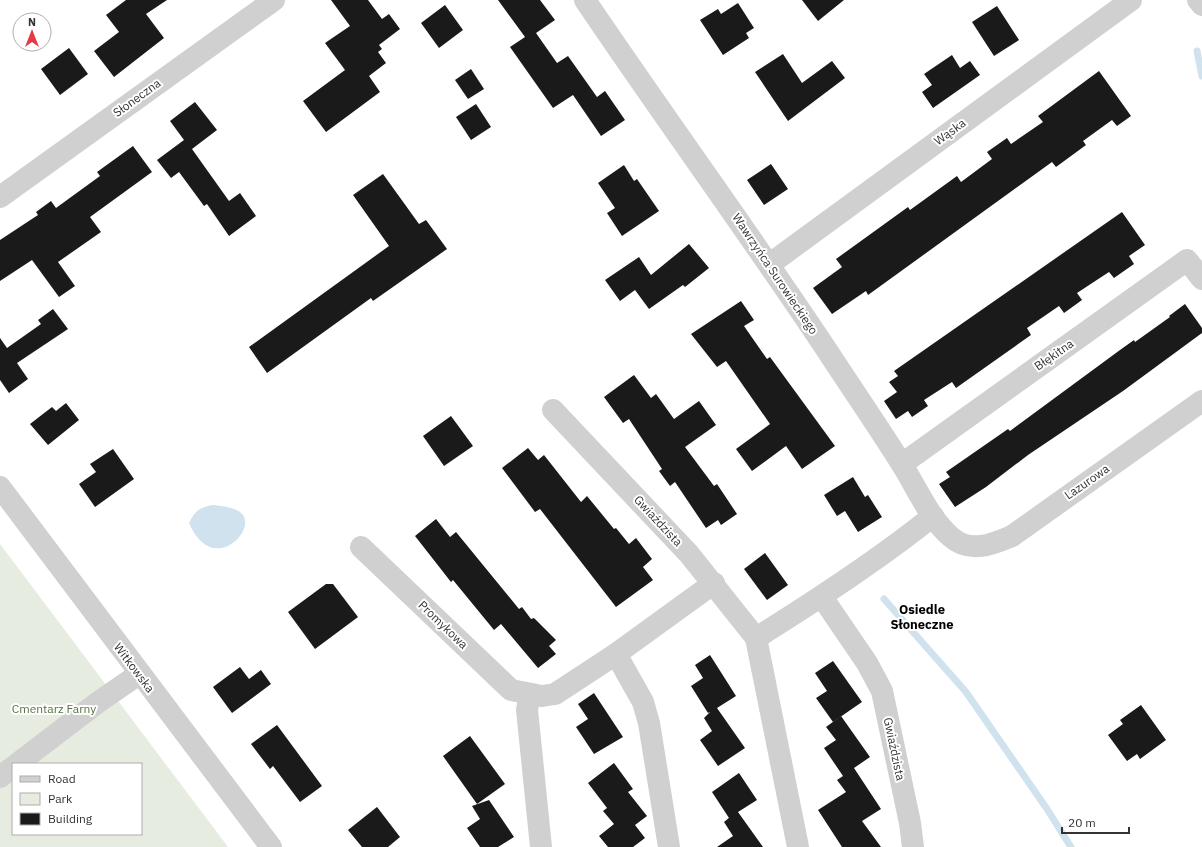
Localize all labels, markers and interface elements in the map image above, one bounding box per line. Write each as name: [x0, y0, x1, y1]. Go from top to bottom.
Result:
north arrow: [12, 12, 52, 52]
text: N: [28, 15, 36, 29]
street label: Słoneczna: [110, 75, 164, 120]
street label: Wąska: [931, 115, 969, 148]
street label: Wawrzyńca Surowieckiego: [729, 210, 822, 337]
street label: Błękitna: [1031, 335, 1077, 374]
street label: Lazurowa: [1061, 460, 1113, 502]
street label: Gwiaździsta: [631, 492, 686, 550]
street label: Promykowa: [416, 597, 472, 652]
district label: Osiedle Słoneczne: [890, 601, 954, 633]
street label: Witkowska: [111, 640, 158, 696]
park label: Cmentarz Farny: [12, 701, 96, 716]
street label: Gwiaździsta: [880, 716, 909, 782]
legend: [12, 763, 142, 835]
text: Road: [48, 771, 76, 786]
text: Park: [48, 791, 73, 806]
scale bar: [1062, 809, 1129, 835]
text: Building: [48, 811, 93, 826]
text: 20 m: [1068, 815, 1096, 830]

